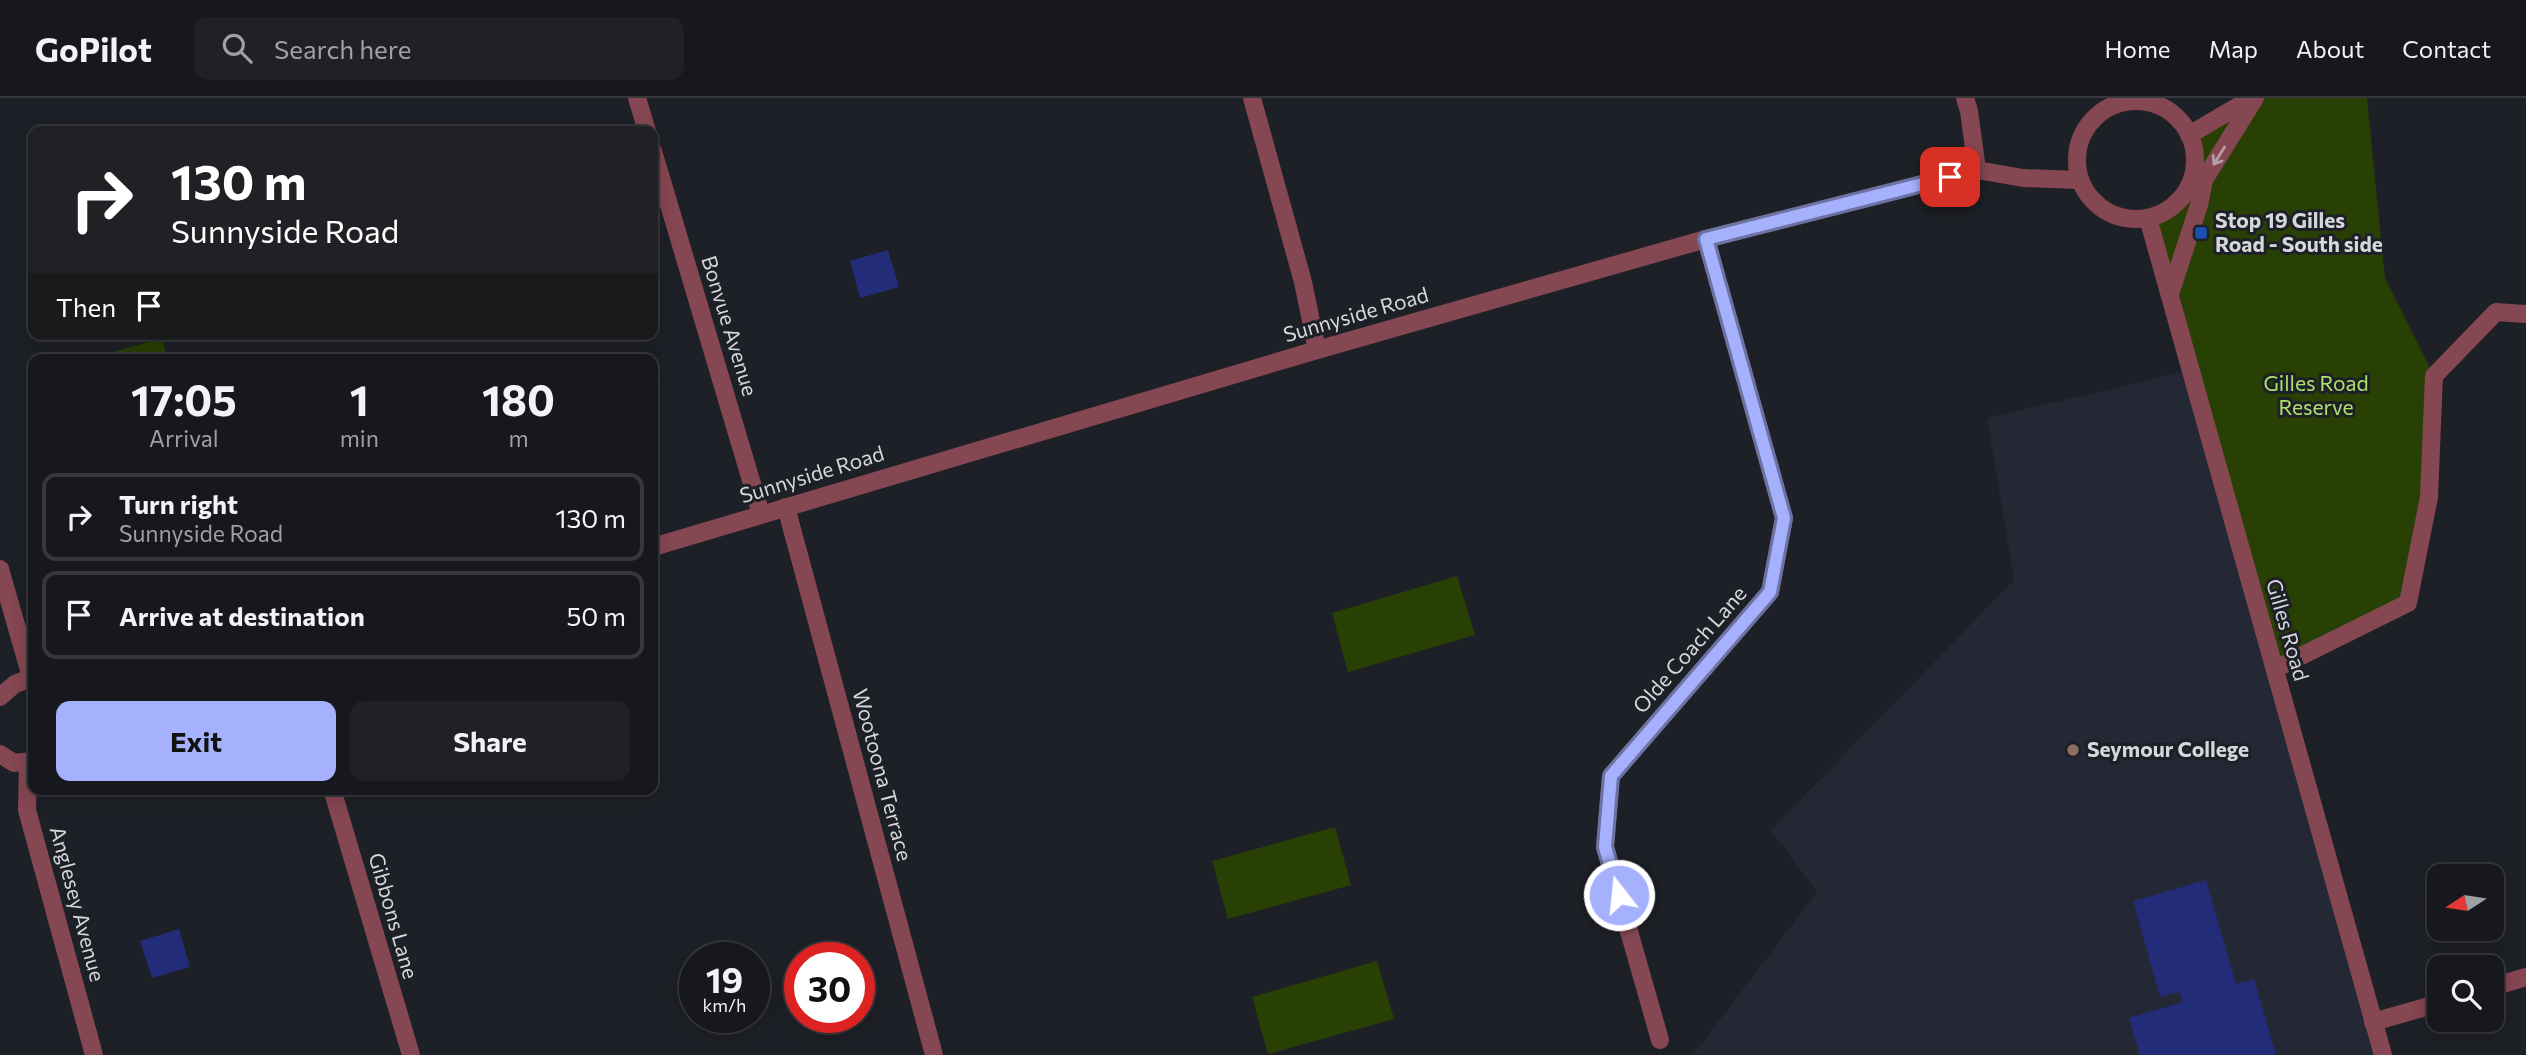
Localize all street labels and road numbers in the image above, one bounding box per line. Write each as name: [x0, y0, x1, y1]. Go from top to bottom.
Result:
street label: Bonvue Avenue: [697, 252, 764, 399]
street label: Sunnyside Road: [1280, 281, 1431, 346]
street label: Sunnyside Road: [736, 440, 887, 507]
street label: Gilles Road: [2262, 576, 2315, 684]
street label: Olde Coach Lane: [1627, 580, 1751, 718]
street label: Wootoona Terrace: [848, 686, 918, 864]
street label: Anglesey Avenue: [46, 823, 111, 984]
street label: Gibbons Lane: [365, 850, 424, 981]

